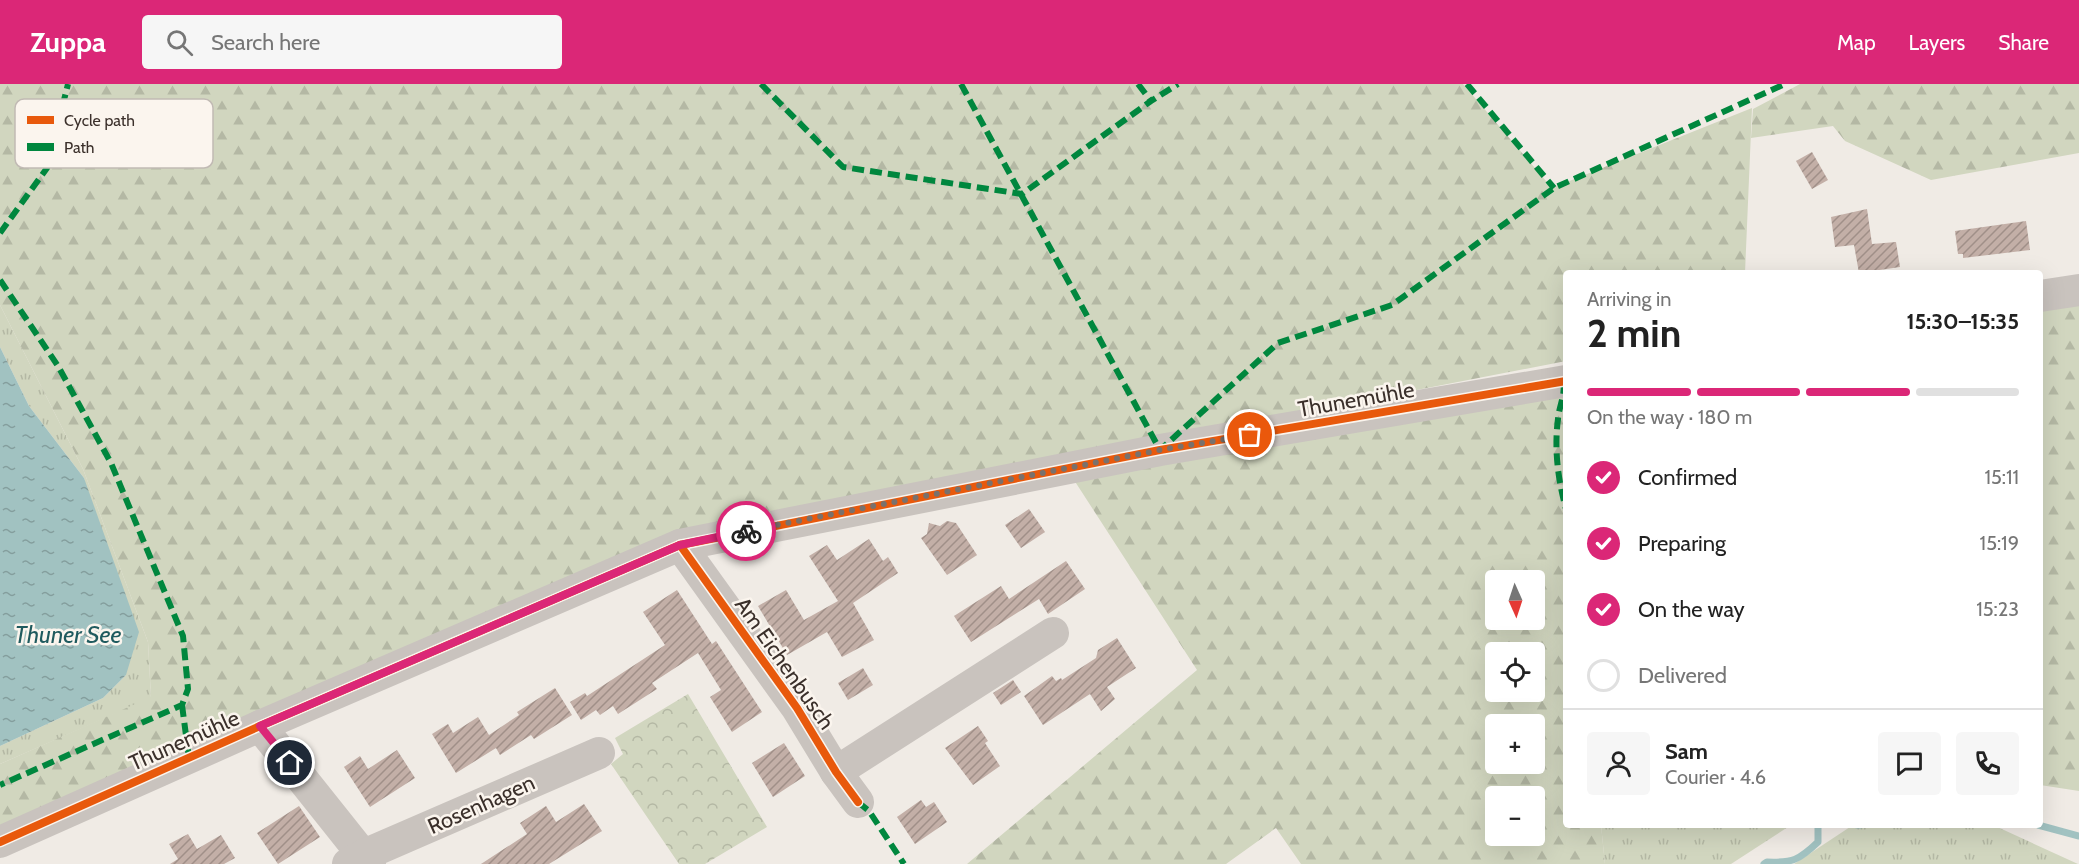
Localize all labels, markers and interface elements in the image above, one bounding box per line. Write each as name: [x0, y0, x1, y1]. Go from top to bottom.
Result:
search box: [142, 15, 562, 69]
text: Zuppa: [30, 25, 106, 59]
icon: search: [163, 26, 196, 59]
text: Search here: [211, 29, 320, 56]
text: Map: [1837, 30, 1876, 55]
text: Layers: [1909, 30, 1965, 55]
text: Share: [1998, 30, 2049, 55]
legend: [15, 99, 213, 168]
text: Cycle path: [64, 111, 135, 130]
text: Path: [64, 138, 95, 157]
text: Arriving in: [1587, 287, 1671, 311]
text: 15:30–15:35: [1906, 308, 2019, 335]
text: 2 min: [1587, 309, 1681, 357]
street label: Thunemühle: [1296, 376, 1416, 423]
text: On the way · 180 m: [1587, 405, 1752, 429]
pin: [1224, 409, 1275, 460]
icon: bag: [1233, 418, 1266, 451]
icon: check: [1587, 461, 1620, 494]
text: Confirmed: [1638, 464, 1737, 491]
text: 15:11: [1984, 465, 2019, 489]
courier: [716, 501, 776, 561]
icon: bike: [730, 515, 763, 548]
icon: check: [1587, 527, 1620, 560]
text: Preparing: [1638, 530, 1726, 557]
text: 15:19: [1980, 531, 2019, 555]
north arrow: [1485, 570, 1545, 630]
map controls: [1485, 570, 1545, 846]
street label: Am Eichenbusch: [729, 592, 840, 735]
icon: check: [1587, 593, 1620, 626]
text: On the way: [1638, 596, 1745, 623]
text: 15:23: [1976, 597, 2019, 621]
water label: Thuner See: [15, 620, 121, 649]
button: locate: [1485, 642, 1545, 702]
text: Delivered: [1638, 662, 1727, 689]
street label: Thunemühle: [125, 704, 243, 777]
button: +: [1485, 714, 1545, 774]
button: person: [1587, 732, 1650, 795]
button: chat: [1878, 732, 1941, 795]
button: phone: [1956, 732, 2019, 795]
pin: [264, 737, 315, 788]
text: Sam: [1665, 738, 1708, 765]
icon: home: [273, 746, 306, 779]
text: Courier · 4.6: [1665, 765, 1766, 789]
street label: Rosenhagen: [423, 769, 539, 840]
button: −: [1485, 786, 1545, 846]

